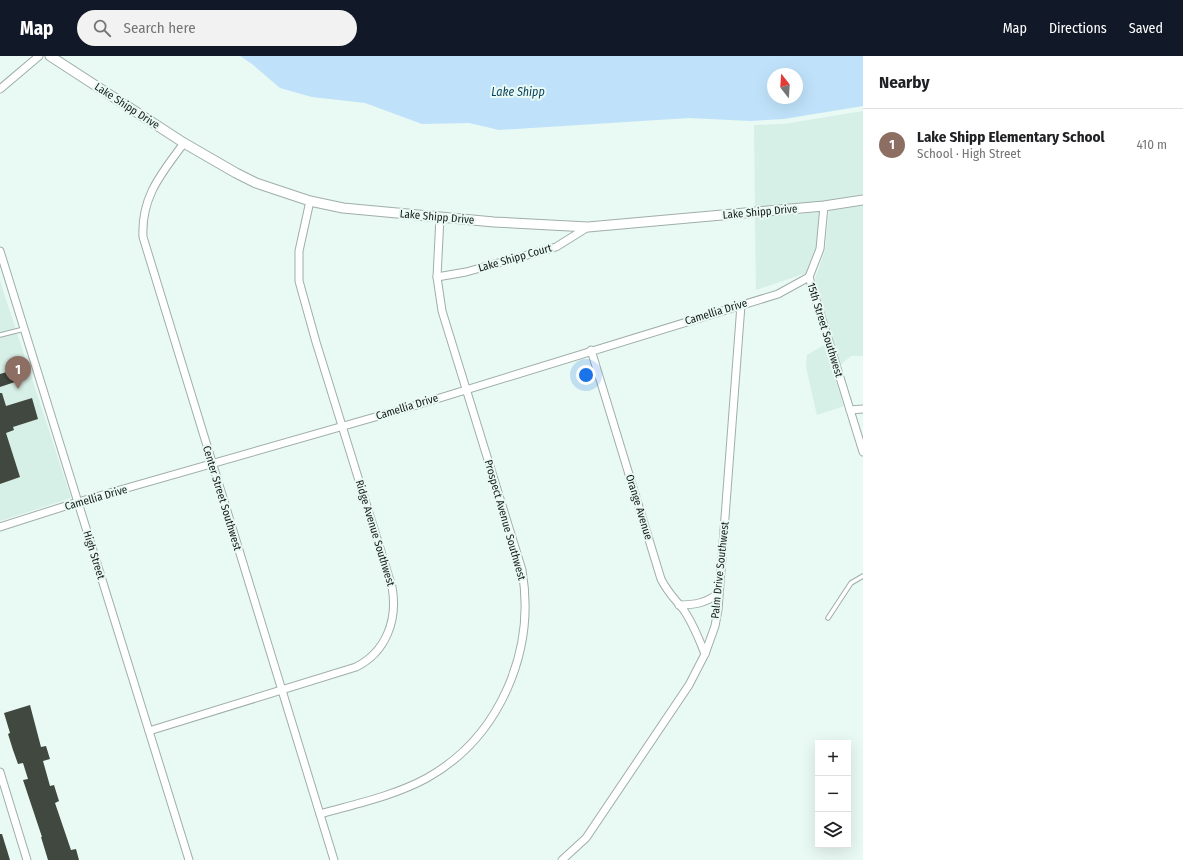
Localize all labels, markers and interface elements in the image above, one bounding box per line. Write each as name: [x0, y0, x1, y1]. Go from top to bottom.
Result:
search box: [77, 10, 357, 46]
text: Map: [20, 17, 53, 40]
icon: search: [91, 17, 113, 39]
text: Search here: [123, 19, 196, 37]
text: Map: [1003, 20, 1027, 37]
text: Directions: [1049, 20, 1107, 37]
text: Saved: [1129, 20, 1163, 37]
north arrow: [767, 68, 803, 104]
text: Nearby: [879, 72, 930, 93]
street label: Lake Shipp Drive: [92, 80, 162, 132]
water label: Lake Shipp: [491, 85, 545, 99]
text: Lake Shipp Elementary School: [917, 128, 1105, 146]
text: 1: [889, 137, 895, 152]
text: 410 m: [1137, 137, 1167, 152]
text: School · High Street: [917, 146, 1021, 161]
street label: Lake Shipp Drive: [722, 202, 798, 222]
street label: Lake Shipp Drive: [399, 207, 475, 227]
street label: Lake Shipp Court: [477, 241, 554, 275]
street label: 15th Street Southwest: [804, 281, 846, 379]
street label: Camellia Drive: [683, 296, 749, 328]
pin: 1: [5, 356, 31, 389]
your location: [576, 365, 596, 385]
street label: Camellia Drive: [374, 391, 440, 423]
street label: Center Street Southwest: [200, 444, 244, 552]
street label: Prospect Avenue Southwest: [482, 458, 529, 582]
street label: Orange Avenue: [623, 473, 655, 541]
street label: Ridge Avenue Southwest: [353, 478, 398, 588]
street label: Camellia Drive: [63, 483, 129, 513]
street label: Palm Drive Southwest: [708, 520, 732, 619]
street label: High Street: [80, 529, 108, 581]
map controls: [815, 740, 851, 848]
button: +: [815, 740, 851, 776]
button: −: [815, 776, 851, 812]
button: layers: [815, 812, 851, 848]

